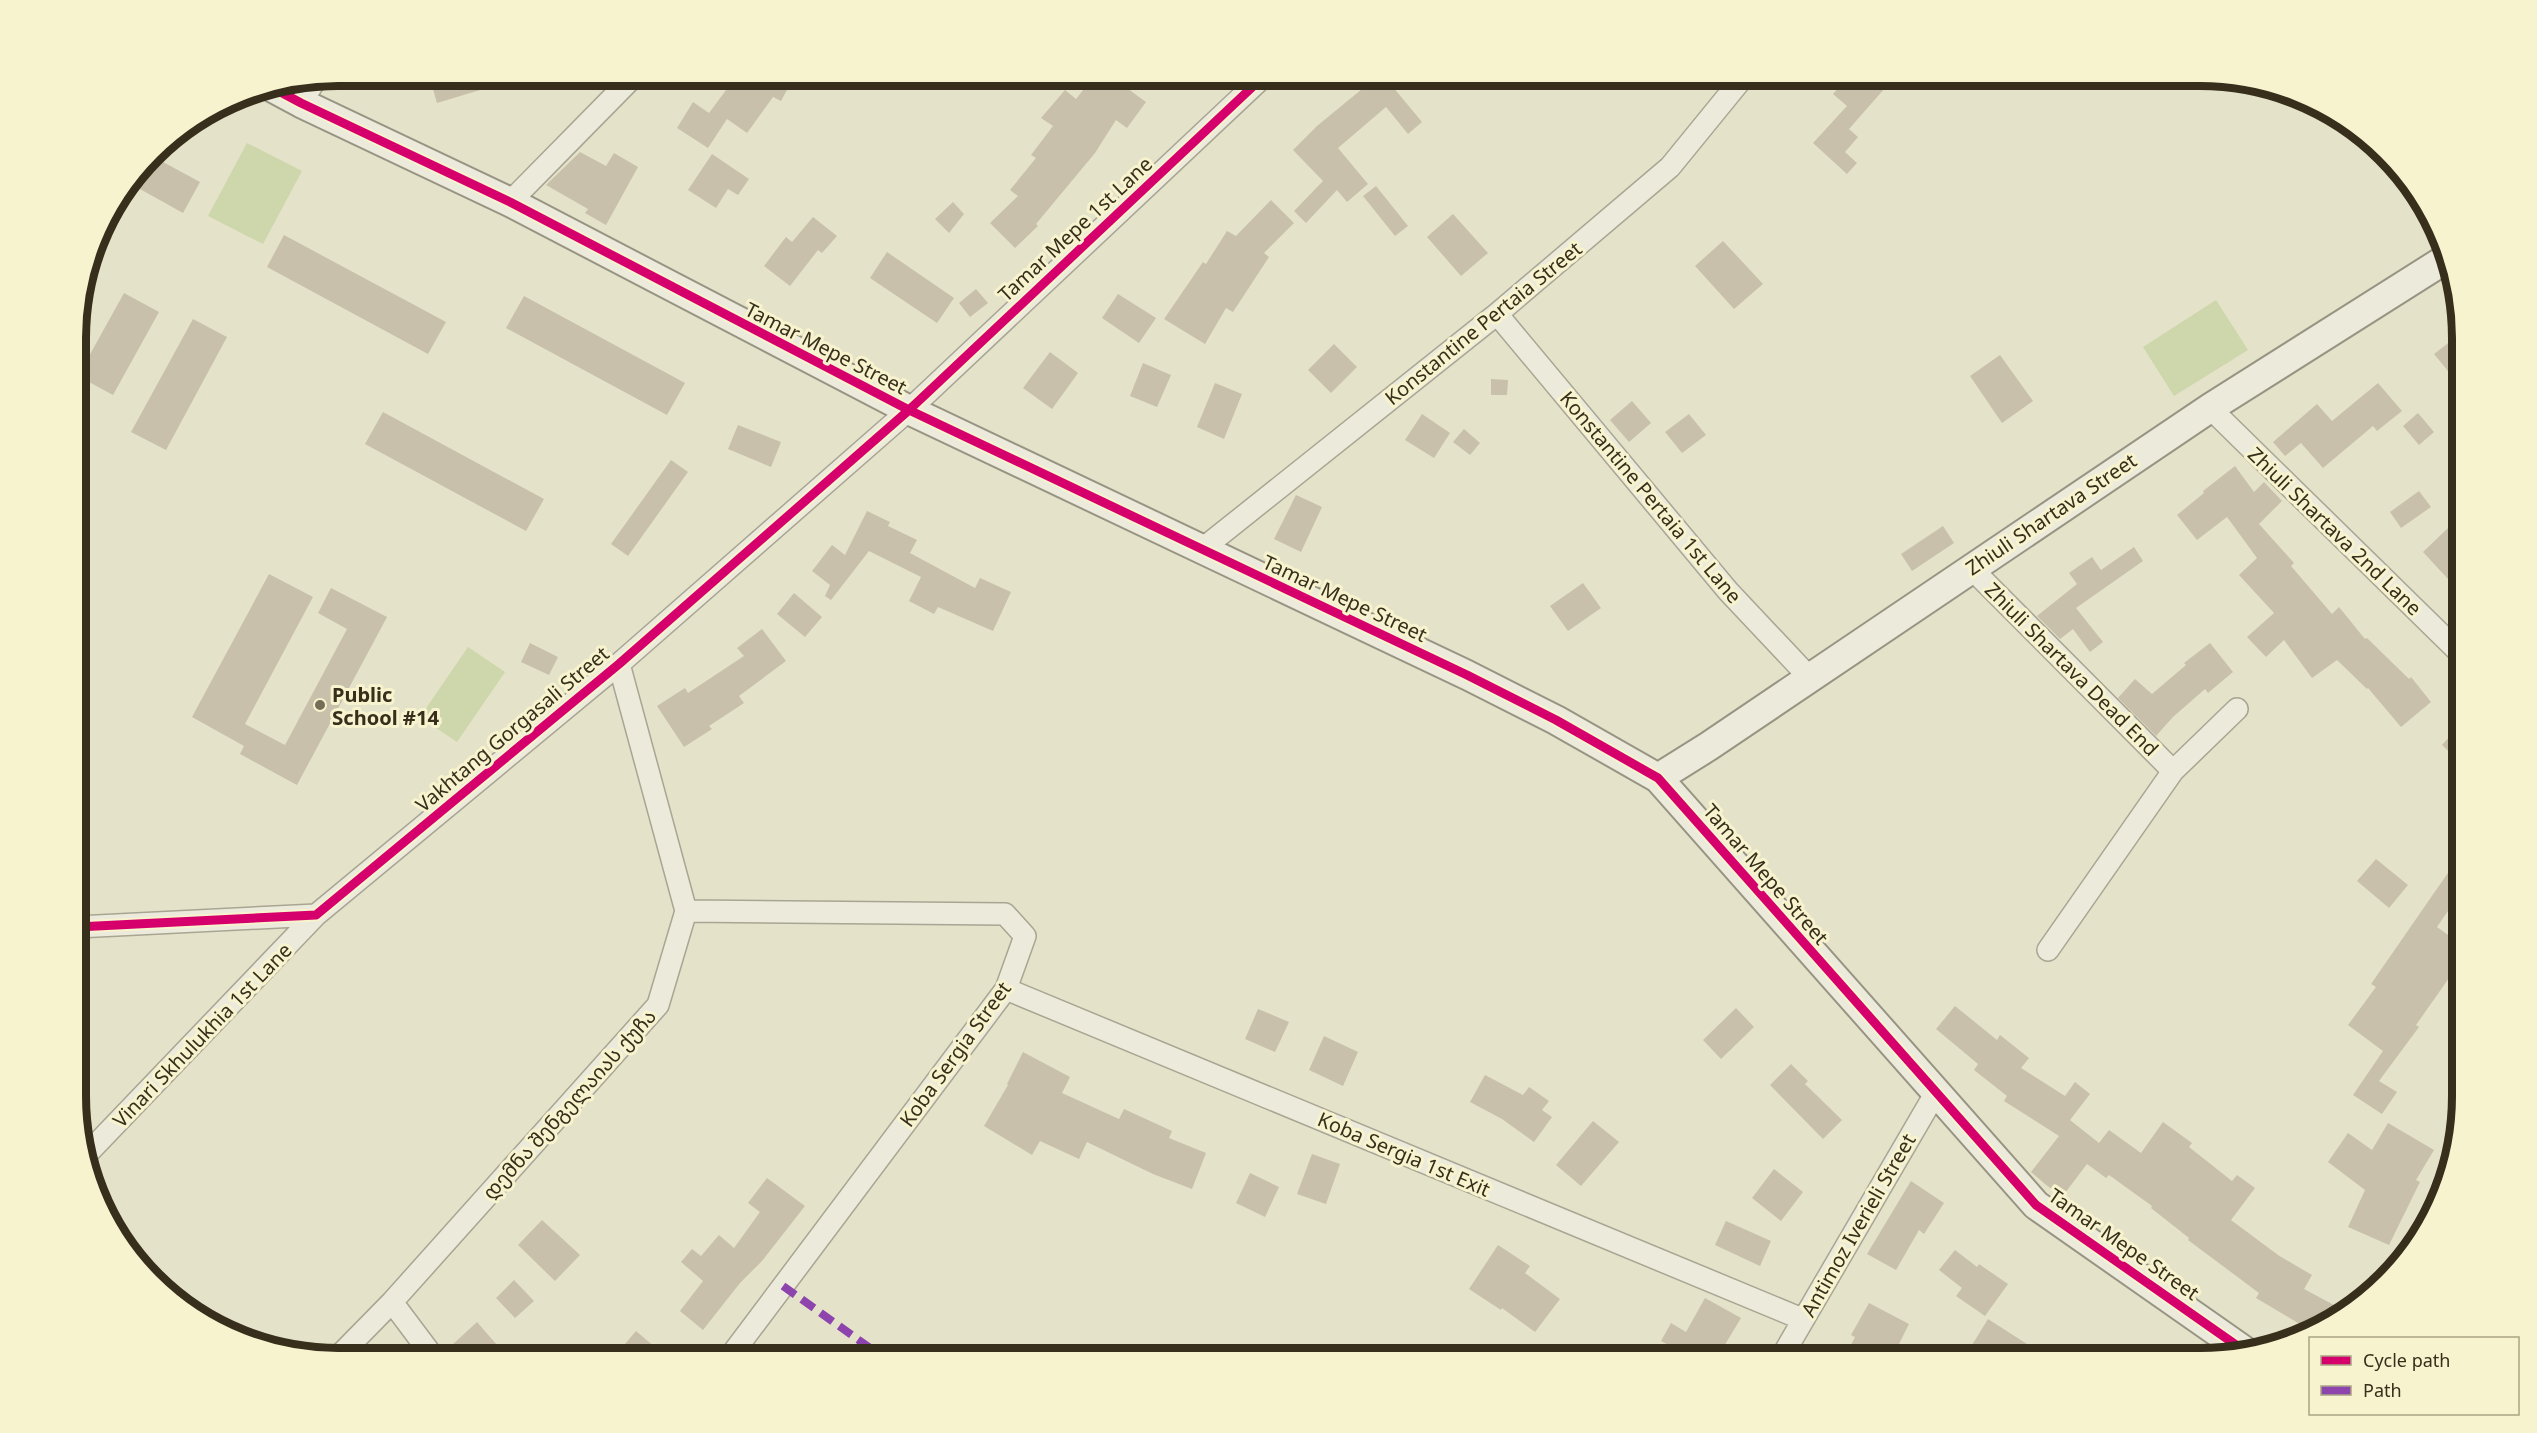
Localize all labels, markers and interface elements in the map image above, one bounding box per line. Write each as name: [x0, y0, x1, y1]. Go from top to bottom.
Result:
street label: Tamar Mepe 1st Lane: [992, 151, 1158, 307]
street label: Konstantine Pertaia Street: [1379, 235, 1587, 411]
street label: Tamar Mepe Street: [740, 296, 912, 400]
street label: Konstantine Pertaia 1st Lane: [1554, 385, 1748, 609]
street label: Zhiuli Shartava 2nd Lane: [2242, 441, 2428, 621]
street label: Zhiuli Shartava Street: [1960, 447, 2142, 581]
street label: Tamar Mepe Street: [1259, 548, 1431, 648]
street label: Zhiuli Shartava Dead End: [1979, 576, 2165, 762]
street label: Vakhtang Gorgasali Street: [410, 640, 614, 818]
place label: Public School #14: [332, 681, 440, 731]
marker: Public School #14: [313, 698, 327, 712]
street label: Tamar Mepe Street: [1697, 798, 1835, 950]
street label: Vinari Skhulukhia 1st Lane: [107, 937, 297, 1133]
street label: Koba Sergia Street: [893, 976, 1017, 1132]
street label: დემნა შენგელაიას ქუჩა: [476, 1003, 662, 1205]
street label: Koba Sergia 1st Exit: [1314, 1105, 1494, 1203]
street label: Antimoz Iverieli Street: [1795, 1129, 1921, 1321]
street label: Tamar Mepe Street: [2043, 1182, 2205, 1306]
legend: [2309, 1337, 2519, 1415]
text: Cycle path: [2363, 1348, 2450, 1372]
text: Path: [2363, 1378, 2402, 1402]

